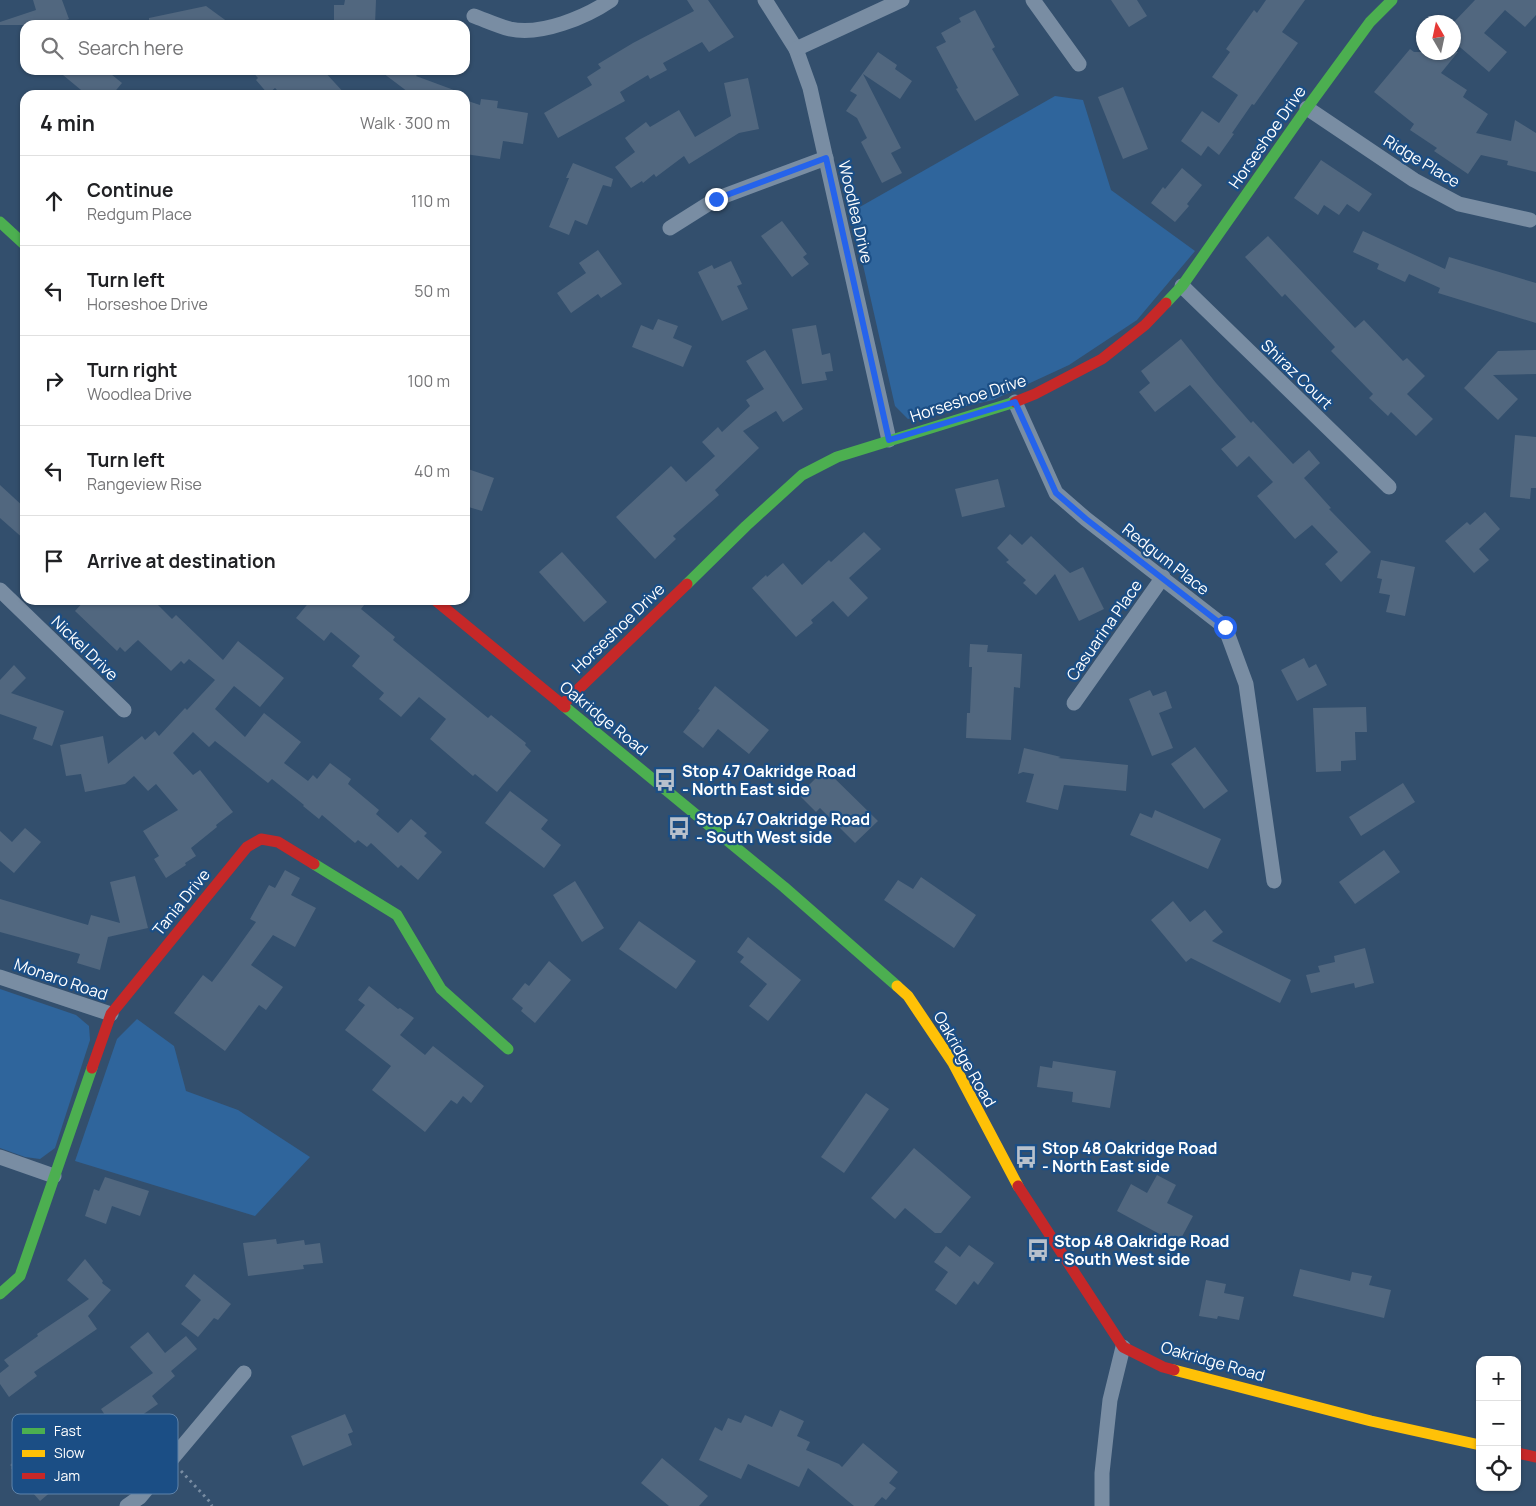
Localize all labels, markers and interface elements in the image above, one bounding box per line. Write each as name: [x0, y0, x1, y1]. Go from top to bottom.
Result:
north arrow: [1416, 15, 1461, 60]
search box: [20, 20, 470, 75]
icon: search: [38, 34, 66, 62]
text: Search here: [78, 35, 184, 61]
street label: Horseshoe Drive: [1223, 81, 1311, 193]
text: 4 min: [40, 109, 95, 137]
text: Walk · 300 m: [360, 112, 450, 134]
street label: Ridge Place: [1380, 130, 1464, 192]
street label: Woodlea Drive: [833, 158, 879, 266]
text: Continue: [87, 177, 173, 203]
icon: ahead: [40, 187, 68, 215]
route end: [705, 188, 728, 211]
text: 110 m: [411, 190, 450, 212]
text: Redgum Place: [87, 203, 192, 225]
text: Turn left: [87, 267, 165, 293]
icon: left: [40, 277, 68, 305]
text: 50 m: [414, 280, 450, 302]
text: Horseshoe Drive: [87, 293, 208, 315]
street label: Shiraz Court: [1256, 334, 1338, 414]
text: Turn right: [87, 357, 177, 383]
icon: right: [40, 367, 68, 395]
street label: Horseshoe Drive: [907, 369, 1029, 427]
text: 100 m: [407, 370, 450, 392]
text: Woodlea Drive: [87, 383, 192, 405]
text: Turn left: [87, 447, 165, 473]
icon: left: [40, 457, 68, 485]
text: 40 m: [414, 460, 450, 482]
text: Rangeview Rise: [87, 473, 202, 495]
street label: Redgum Place: [1118, 518, 1214, 600]
icon: arrive: [40, 547, 68, 575]
text: Arrive at destination: [87, 548, 276, 574]
street label: Casuarina Place: [1061, 575, 1147, 685]
street label: Horseshoe Drive: [567, 578, 669, 678]
street label: Nickel Drive: [47, 611, 123, 685]
route start: [1214, 616, 1237, 639]
street label: Oakridge Road: [555, 676, 653, 760]
place label: Stop 47 Oakridge Road - North East side: [682, 760, 856, 800]
bus stop icon: Stop 47 Oakridge Road - North East side: [652, 767, 678, 793]
place label: Stop 47 Oakridge Road - South West side: [696, 808, 870, 848]
bus stop icon: Stop 47 Oakridge Road - South West side: [666, 815, 692, 841]
street label: Tania Drive: [147, 864, 215, 940]
street label: Monaro Road: [11, 953, 111, 1005]
street label: Oakridge Road: [929, 1007, 1001, 1111]
place label: Stop 48 Oakridge Road - North East side: [1042, 1137, 1217, 1177]
bus stop icon: Stop 48 Oakridge Road - North East side: [1013, 1144, 1039, 1170]
place label: Stop 48 Oakridge Road - South West side: [1054, 1230, 1229, 1270]
bus stop icon: Stop 48 Oakridge Road - South West side: [1025, 1237, 1051, 1263]
street label: Oakridge Road: [1158, 1336, 1268, 1386]
map controls: [1476, 1356, 1521, 1491]
button: +: [1476, 1356, 1521, 1401]
button: −: [1476, 1401, 1521, 1446]
legend: [12, 1414, 178, 1494]
text: Fast: [54, 1421, 82, 1440]
text: Slow: [54, 1443, 85, 1462]
button: locate: [1476, 1446, 1521, 1491]
text: Jam: [54, 1466, 80, 1485]

